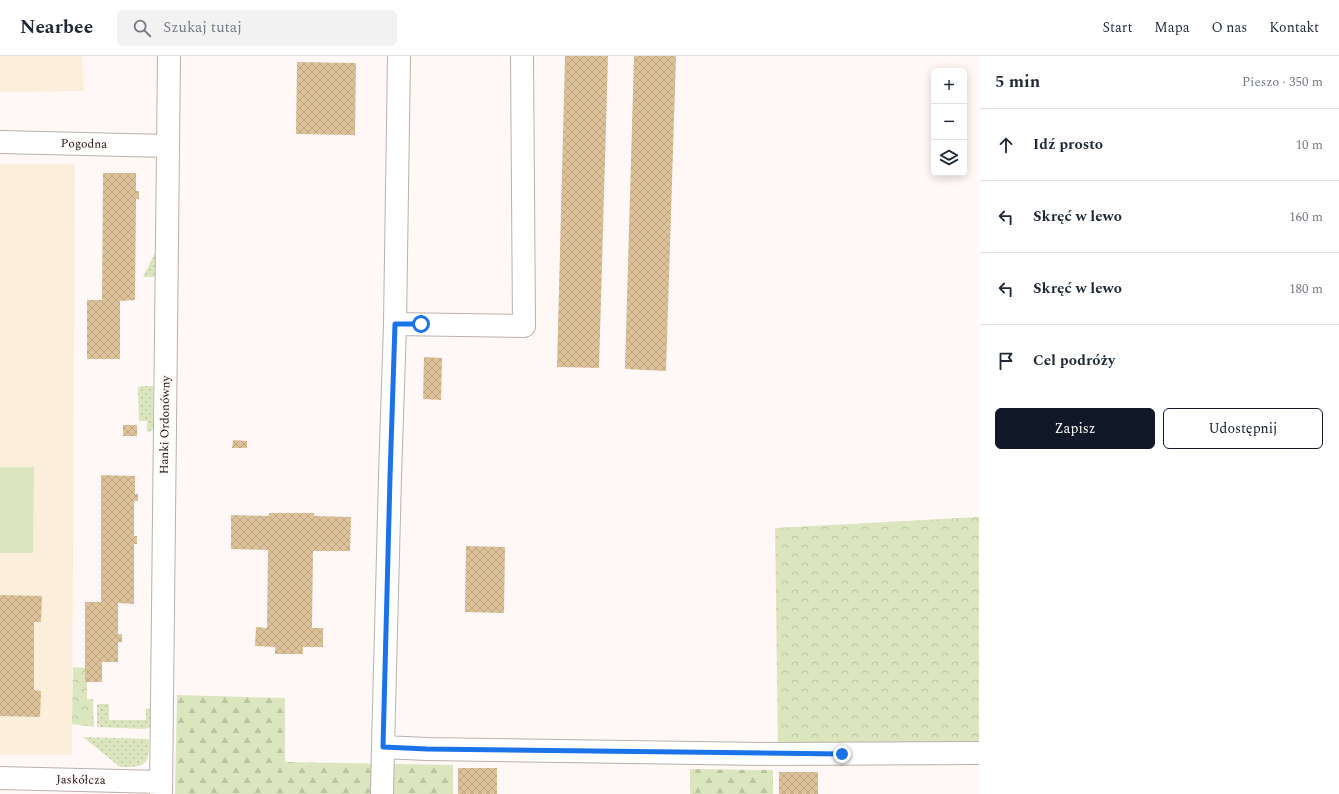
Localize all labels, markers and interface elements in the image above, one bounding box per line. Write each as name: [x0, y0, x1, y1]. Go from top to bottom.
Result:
search box: [117, 10, 397, 46]
text: Nearbee: [20, 13, 93, 42]
text: Szukaj tutaj: [163, 16, 242, 39]
icon: search: [131, 17, 153, 39]
text: Start: [1102, 17, 1132, 38]
text: Mapa: [1154, 17, 1190, 38]
text: O nas: [1212, 17, 1247, 38]
text: Kontakt: [1269, 17, 1319, 38]
map controls: [931, 68, 967, 176]
button: +: [931, 68, 967, 104]
text: 5 min: [995, 69, 1040, 95]
text: Pieszo · 350 m: [1242, 72, 1323, 92]
button: −: [931, 104, 967, 140]
text: Idź prosto: [1033, 133, 1103, 156]
street label: Pogodna: [61, 134, 107, 154]
icon: ahead: [995, 134, 1017, 156]
text: 10 m: [1296, 135, 1323, 155]
button: layers: [931, 140, 967, 176]
text: Skręć w lewo: [1033, 205, 1122, 228]
icon: left: [995, 206, 1017, 228]
text: 160 m: [1289, 207, 1323, 227]
text: Skręć w lewo: [1033, 277, 1122, 300]
icon: left: [995, 278, 1017, 300]
text: 180 m: [1289, 279, 1323, 299]
route start: [412, 315, 430, 333]
text: Cel podróży: [1033, 349, 1115, 372]
icon: arrive: [995, 350, 1017, 372]
street label: Hanki Ordonówny: [155, 374, 175, 474]
button: Zapisz: [995, 408, 1155, 449]
button: Udostępnij: [1163, 408, 1323, 449]
route end: [833, 745, 851, 763]
street label: Jaskółcza: [56, 770, 106, 790]

